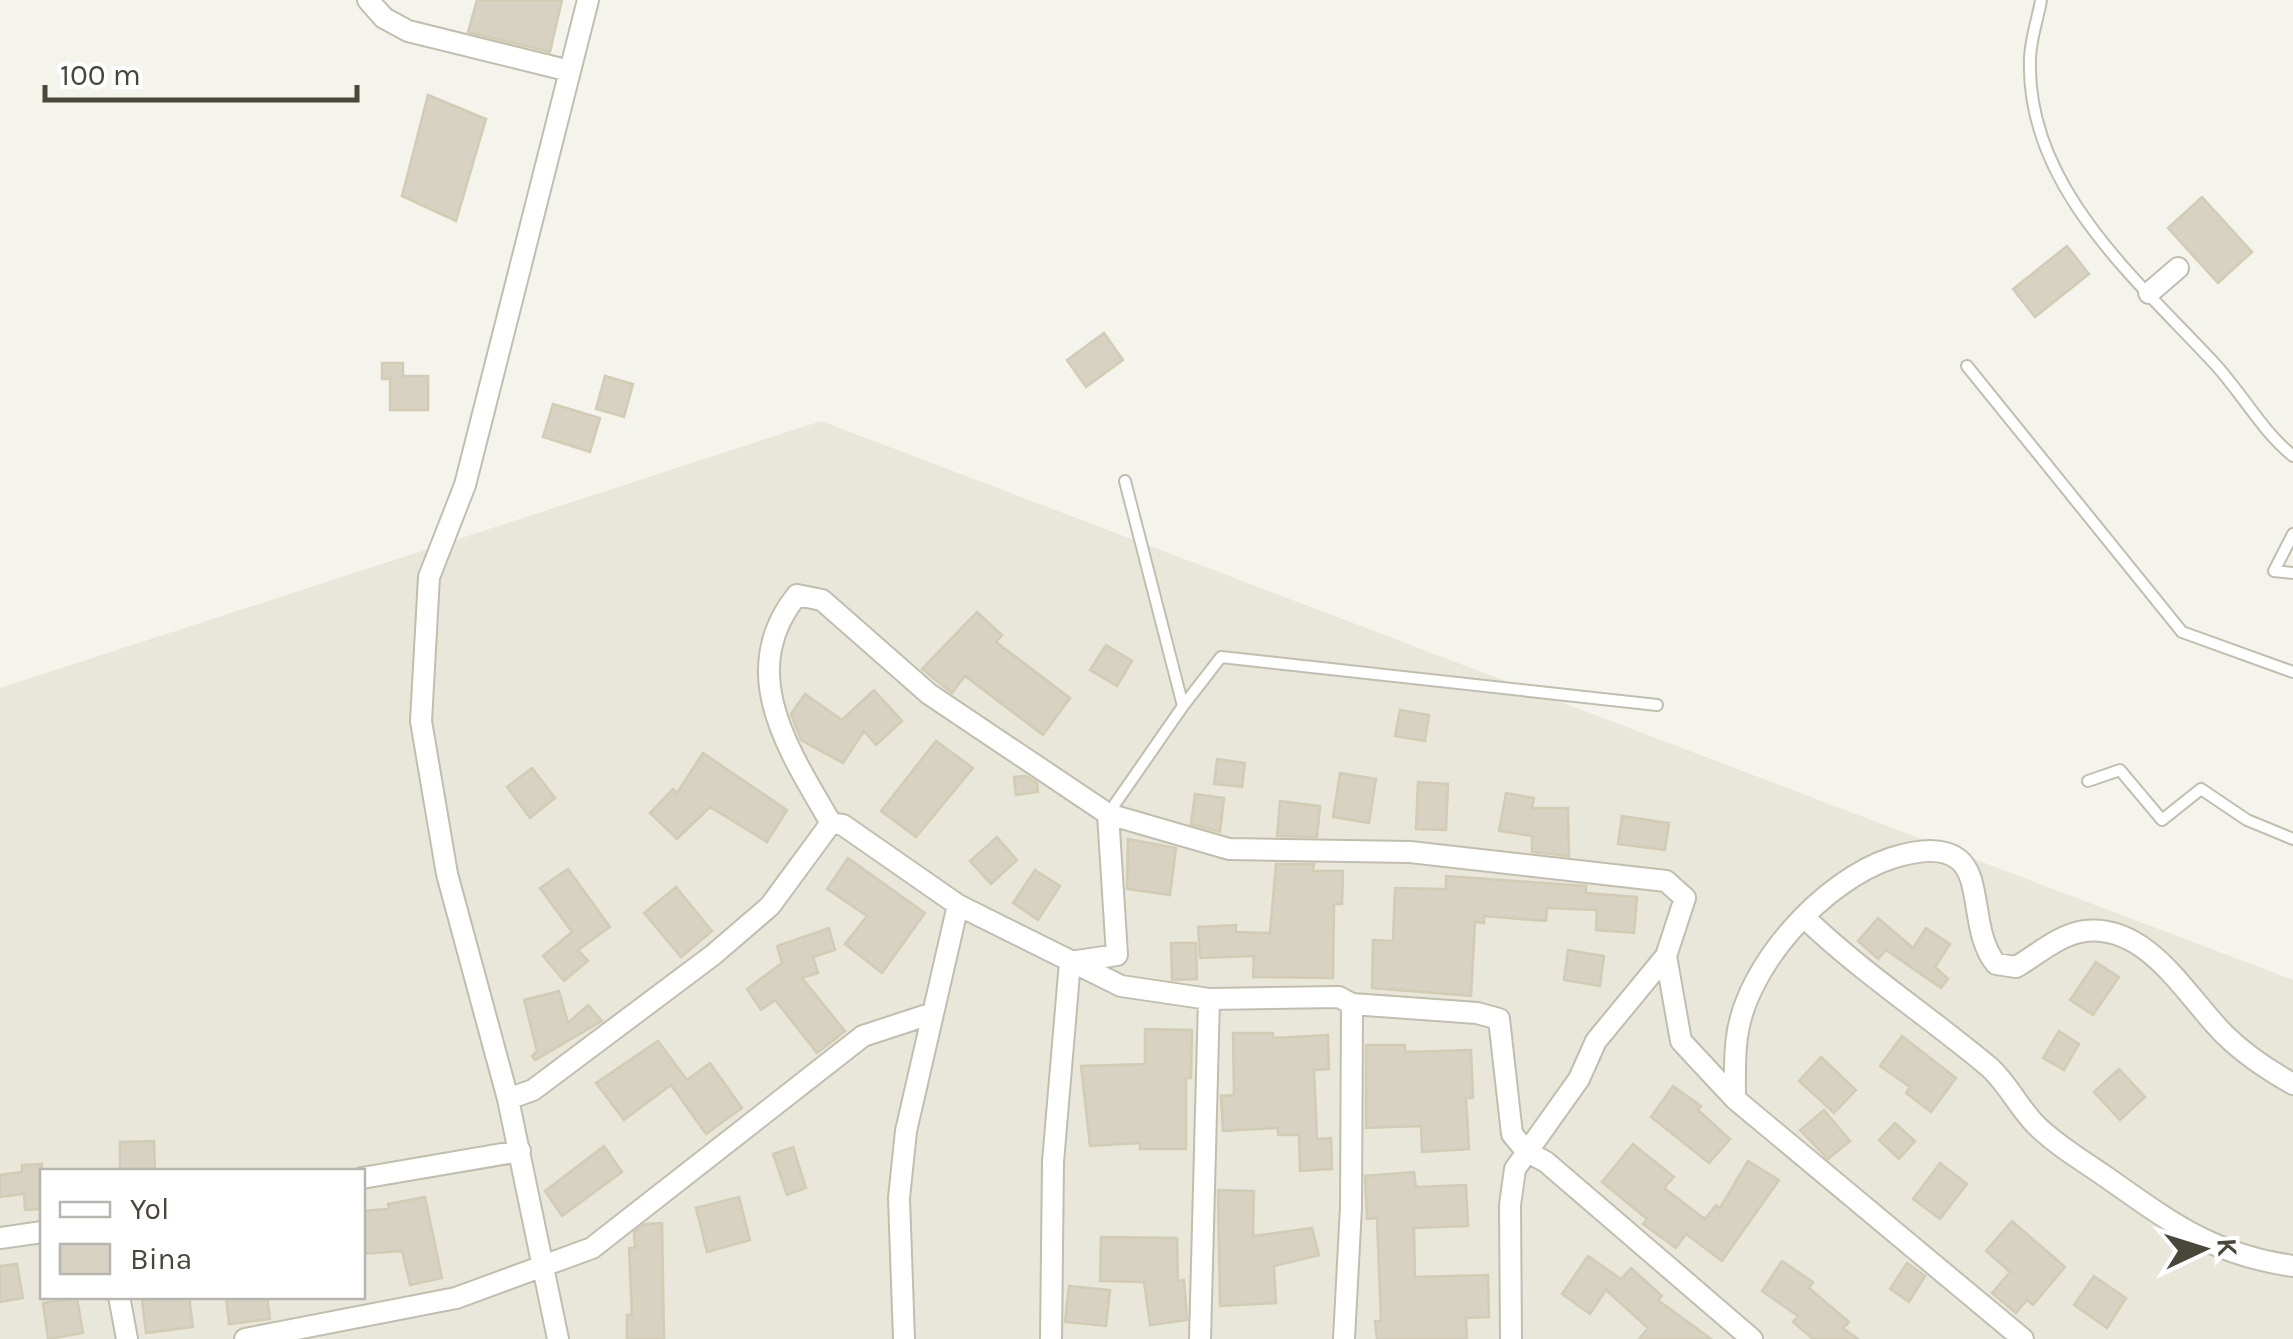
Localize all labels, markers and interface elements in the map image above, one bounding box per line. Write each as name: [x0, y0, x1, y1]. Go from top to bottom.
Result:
scale bar: [45, 40, 358, 102]
text: 100 m: [60, 57, 141, 93]
legend: [40, 1169, 365, 1299]
text: Yol: [130, 1191, 169, 1227]
north arrow: [2153, 1199, 2253, 1299]
text: K: [2210, 1237, 2245, 1258]
text: Bina: [130, 1241, 192, 1277]

